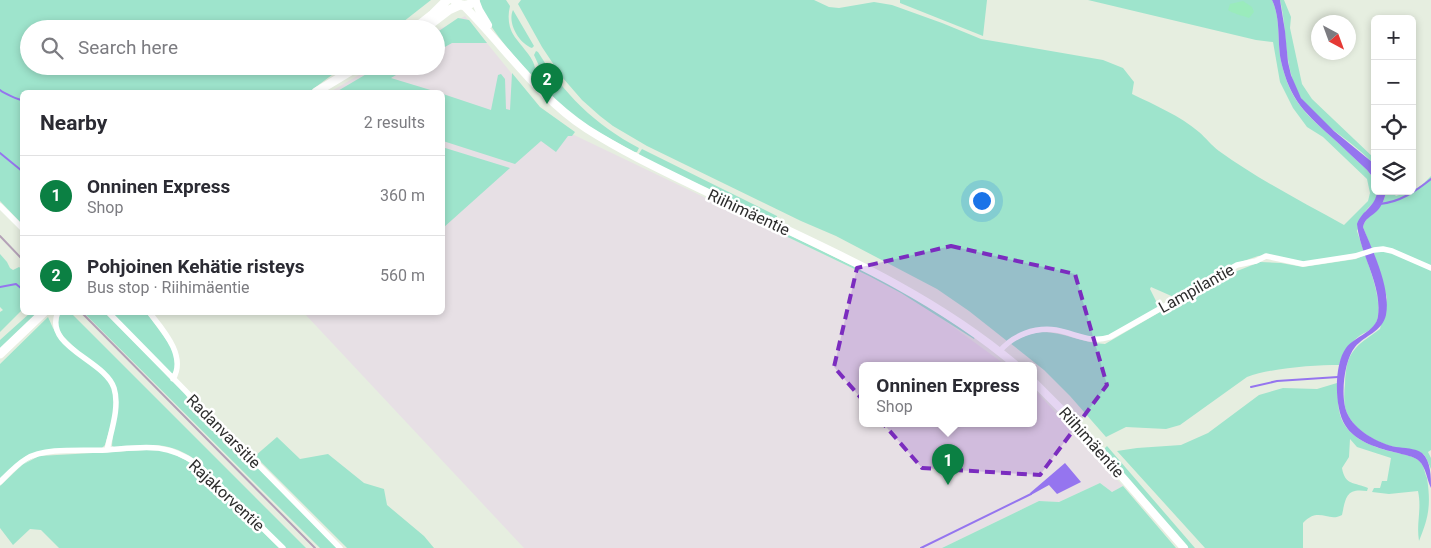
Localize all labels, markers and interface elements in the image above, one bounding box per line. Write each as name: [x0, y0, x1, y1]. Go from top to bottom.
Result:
north arrow: [1311, 15, 1356, 60]
map controls: [1371, 15, 1416, 195]
button: +: [1371, 15, 1416, 60]
search box: [20, 20, 445, 75]
icon: search: [38, 34, 66, 62]
text: Search here: [78, 36, 178, 59]
button: −: [1371, 60, 1416, 105]
pin: 2: [531, 63, 563, 104]
button: locate: [1371, 105, 1416, 150]
text: Nearby: [40, 111, 107, 135]
text: 2 results: [364, 113, 425, 132]
button: layers: [1371, 150, 1416, 195]
text: Onninen Express: [87, 175, 230, 198]
street label: Riihimäentie: [705, 185, 793, 240]
text: 1: [51, 186, 61, 205]
text: 360 m: [380, 186, 425, 205]
your location: [969, 188, 995, 214]
text: Shop: [87, 198, 123, 217]
text: Pohjoinen Kehätie risteys: [87, 255, 304, 278]
street label: Lampilantie: [1155, 260, 1237, 317]
text: 2: [51, 266, 61, 285]
text: 560 m: [380, 266, 425, 285]
text: Bus stop · Riihimäentie: [87, 278, 250, 297]
popup: [859, 362, 1037, 427]
text: Onninen Express: [876, 374, 1020, 397]
street label: Radanvarsitie: [183, 390, 265, 472]
text: Shop: [876, 397, 913, 416]
street label: Riihimäentie: [1055, 403, 1128, 481]
pin: 1: [932, 444, 964, 485]
street label: Rajakorventie: [185, 456, 268, 535]

